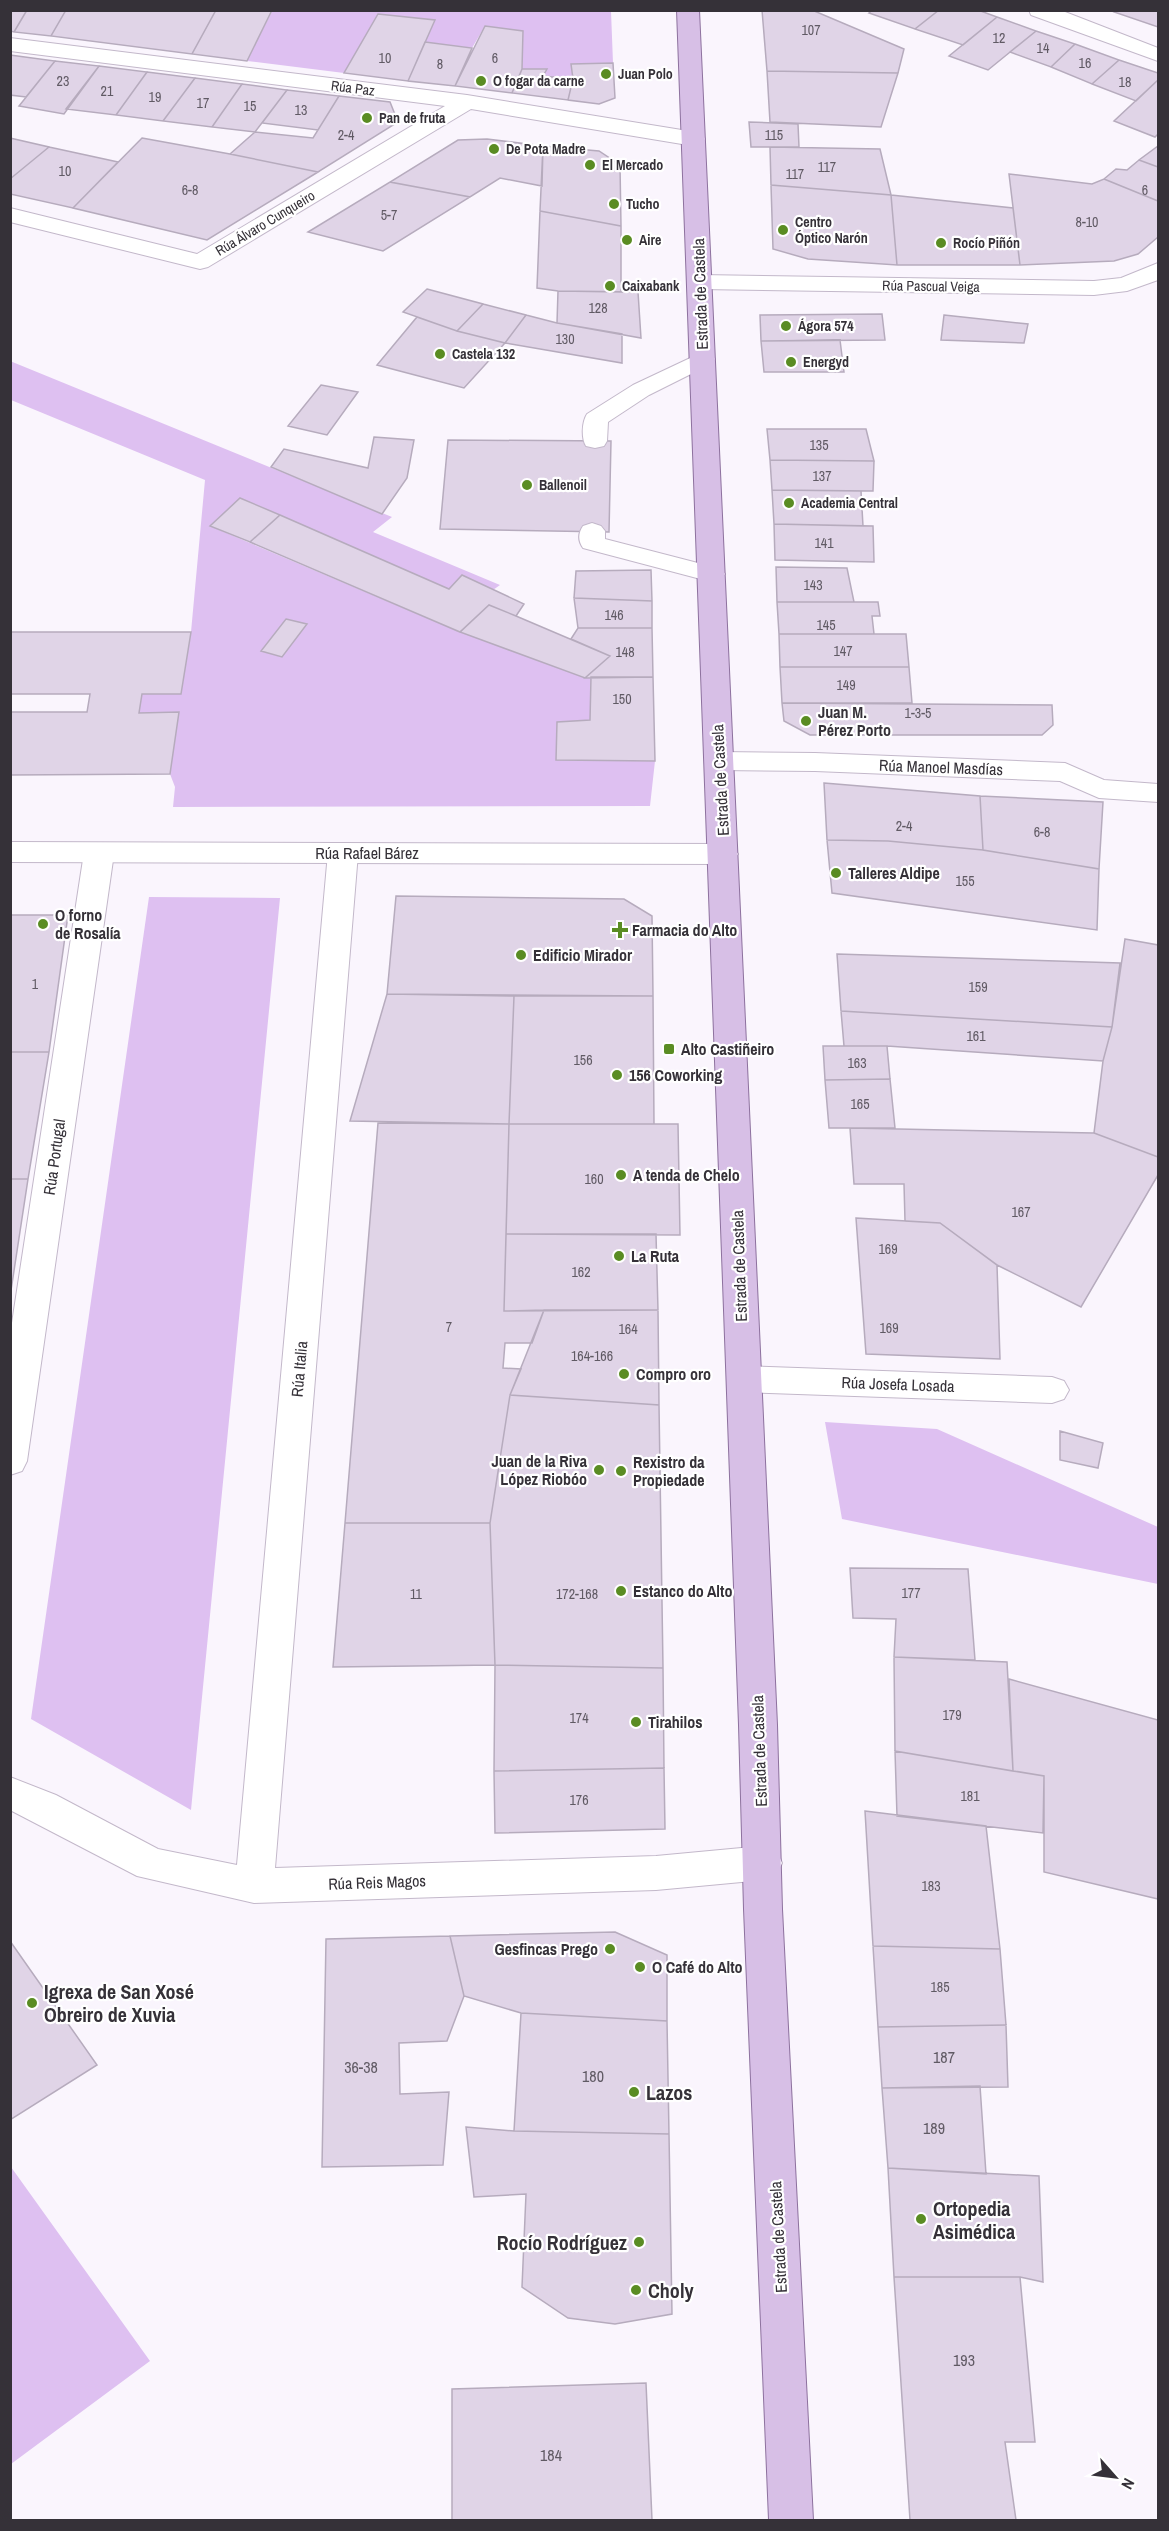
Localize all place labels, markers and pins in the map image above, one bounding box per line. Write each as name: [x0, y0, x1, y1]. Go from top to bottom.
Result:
place label: Juan Polo: [618, 65, 673, 83]
marker: Juan Polo: [599, 67, 613, 81]
place label: O fogar da carne: [493, 72, 584, 90]
marker: O fogar da carne: [474, 74, 488, 88]
place label: Pan de fruta: [379, 109, 446, 127]
marker: Pan de fruta: [360, 111, 374, 125]
place label: De Pota Madre: [506, 140, 586, 158]
marker: De Pota Madre: [487, 142, 501, 156]
place label: El Mercado: [602, 156, 663, 174]
marker: El Mercado: [583, 158, 597, 172]
place label: Tucho: [626, 195, 660, 213]
marker: Tucho: [607, 197, 621, 211]
place label: Centro Óptico Narón: [795, 213, 868, 247]
marker: Centro Óptico Narón: [776, 223, 790, 237]
place label: Aire: [639, 231, 661, 249]
marker: Aire: [620, 233, 634, 247]
place label: Rocío Piñón: [953, 234, 1020, 252]
marker: Rocío Piñón: [934, 236, 948, 250]
place label: Caixabank: [622, 277, 680, 295]
marker: Caixabank: [603, 279, 617, 293]
place label: Ágora 574: [798, 317, 854, 335]
marker: Ágora 574: [779, 319, 793, 333]
place label: Castela 132: [452, 345, 515, 363]
marker: Castela 132: [433, 347, 447, 361]
place label: Energyd: [803, 353, 849, 371]
marker: Energyd: [784, 355, 798, 369]
place label: Ballenoil: [539, 476, 587, 494]
marker: Ballenoil: [520, 478, 534, 492]
place label: Academia Central: [801, 494, 898, 512]
marker: Academia Central: [782, 496, 796, 510]
place label: Juan M. Pérez Porto: [818, 701, 891, 741]
marker: Juan M. Pérez Porto: [799, 714, 813, 728]
place label: Talleres Aldipe: [848, 862, 940, 884]
marker: Talleres Aldipe: [829, 866, 843, 880]
place label: O forno de Rosalía: [55, 904, 121, 944]
marker: O forno de Rosalía: [36, 917, 50, 931]
place label: Farmacia do Alto: [632, 919, 737, 941]
marker: Farmacia do Alto: [613, 923, 627, 937]
place label: Edificio Mirador: [533, 944, 633, 966]
marker: Edificio Mirador: [514, 948, 528, 962]
place label: Alto Castiñeiro: [681, 1038, 774, 1060]
marker: Alto Castiñeiro: [662, 1042, 676, 1056]
place label: 156 Coworking: [629, 1064, 722, 1086]
marker: 156 Coworking: [610, 1068, 624, 1082]
place label: A tenda de Chelo: [633, 1164, 740, 1186]
marker: A tenda de Chelo: [614, 1168, 628, 1182]
place label: La Ruta: [631, 1245, 680, 1267]
marker: La Ruta: [612, 1249, 626, 1263]
place label: Compro oro: [636, 1363, 711, 1385]
marker: Compro oro: [617, 1367, 631, 1381]
place label: Juan de la Riva López Riobóo: [491, 1450, 588, 1490]
place label: Rexistro da Propiedade: [633, 1451, 705, 1491]
marker: Juan de la Riva López Riobóo: [592, 1463, 606, 1477]
marker: Rexistro da Propiedade: [614, 1464, 628, 1478]
place label: Estanco do Alto: [633, 1580, 732, 1602]
marker: Estanco do Alto: [614, 1584, 628, 1598]
place label: Tirahilos: [648, 1711, 702, 1733]
marker: Tirahilos: [629, 1715, 643, 1729]
place label: Gesfincas Prego: [494, 1938, 598, 1960]
marker: Gesfincas Prego: [603, 1942, 617, 1956]
place label: O Café do Alto: [652, 1956, 743, 1978]
marker: O Café do Alto: [633, 1960, 647, 1974]
place label: Igrexa de San Xosé Obreiro de Xuvia: [44, 1978, 194, 2028]
marker: Igrexa de San Xosé Obreiro de Xuvia: [25, 1996, 39, 2010]
place label: Lazos: [646, 2079, 692, 2106]
marker: Lazos: [627, 2085, 641, 2099]
place label: Ortopedia Asimédica: [933, 2195, 1015, 2245]
marker: Ortopedia Asimédica: [914, 2212, 928, 2226]
place label: Rocío Rodríguez: [497, 2229, 627, 2256]
marker: Rocío Rodríguez: [632, 2235, 646, 2249]
place label: Choly: [648, 2277, 694, 2304]
marker: Choly: [629, 2283, 643, 2297]

